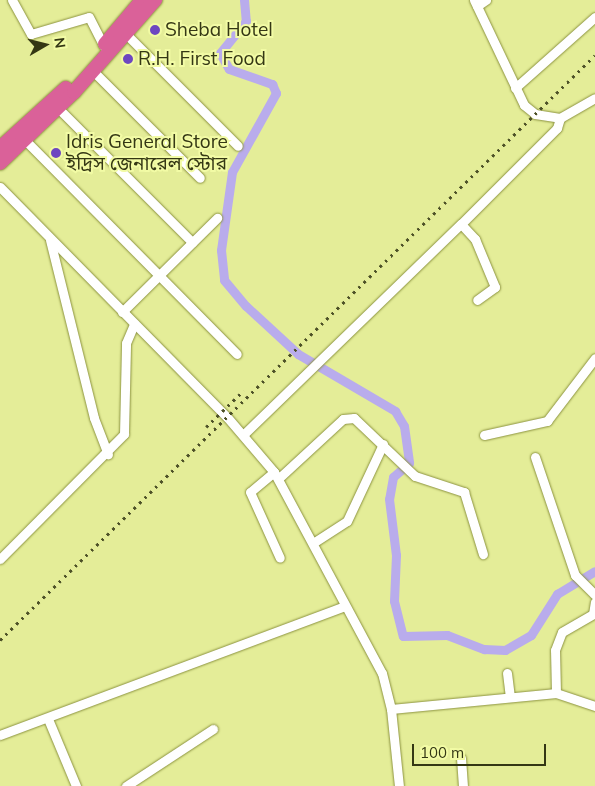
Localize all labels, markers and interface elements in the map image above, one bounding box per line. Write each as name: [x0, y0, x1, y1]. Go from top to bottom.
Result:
place label: Sheba Hotel: [165, 19, 273, 41]
north arrow: [20, 20, 70, 70]
marker: Sheba Hotel: [149, 24, 161, 36]
text: N: [50, 36, 70, 49]
place label: R.H. First Food: [138, 48, 266, 70]
marker: R.H. First Food: [122, 53, 134, 65]
place label: Idris General Store ইদ্রিস জেনারেল স্টোর: [66, 131, 228, 175]
marker: Idris General Store ইদ্রিস জেনারেল স্টোর: [50, 147, 62, 159]
scale bar: [415, 734, 549, 766]
text: 100 m: [420, 743, 464, 762]

